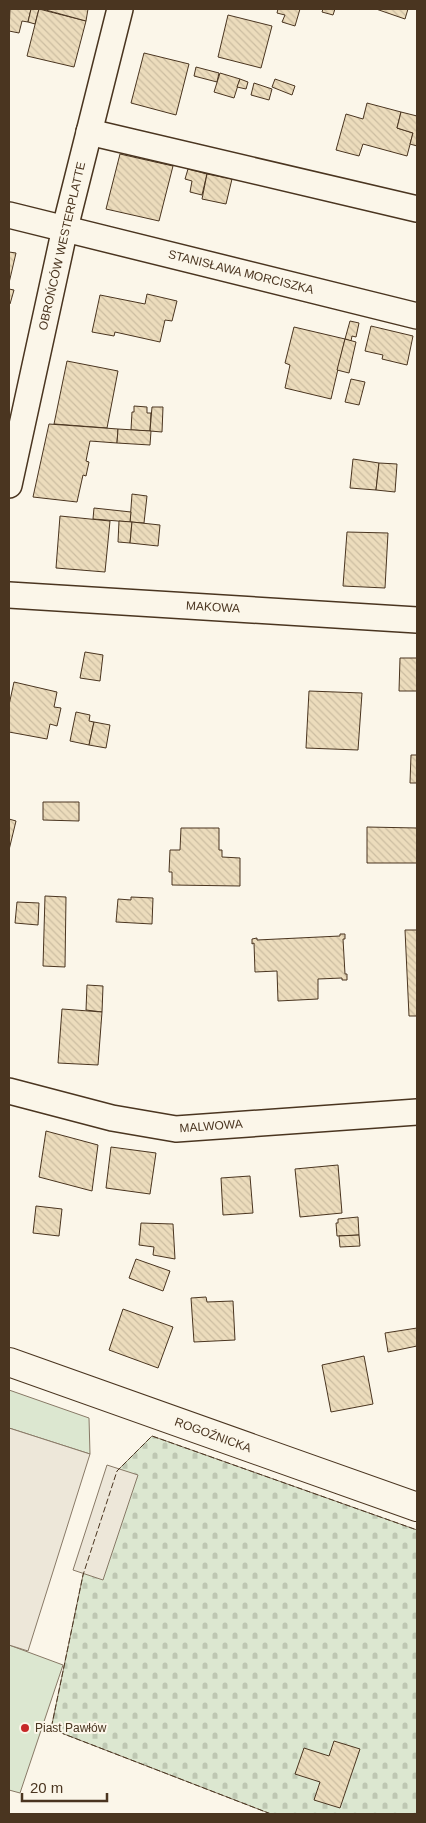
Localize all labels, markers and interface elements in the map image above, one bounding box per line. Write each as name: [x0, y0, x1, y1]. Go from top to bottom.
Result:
street label: OBROŃCÓW WESTERPLATTE: [35, 160, 88, 332]
street label: STANISŁAWA MORCISZKA: [167, 247, 315, 297]
street label: MAKOWA: [186, 599, 240, 615]
street label: MALWOWA: [179, 1117, 243, 1135]
street label: ROGOŹNICKA: [173, 1414, 254, 1455]
place label: Piast Pawłów: [35, 1721, 107, 1735]
marker: Piast Pawłów: [19, 1722, 31, 1734]
scale bar: [22, 1770, 108, 1802]
text: 20 m: [30, 1779, 63, 1796]

